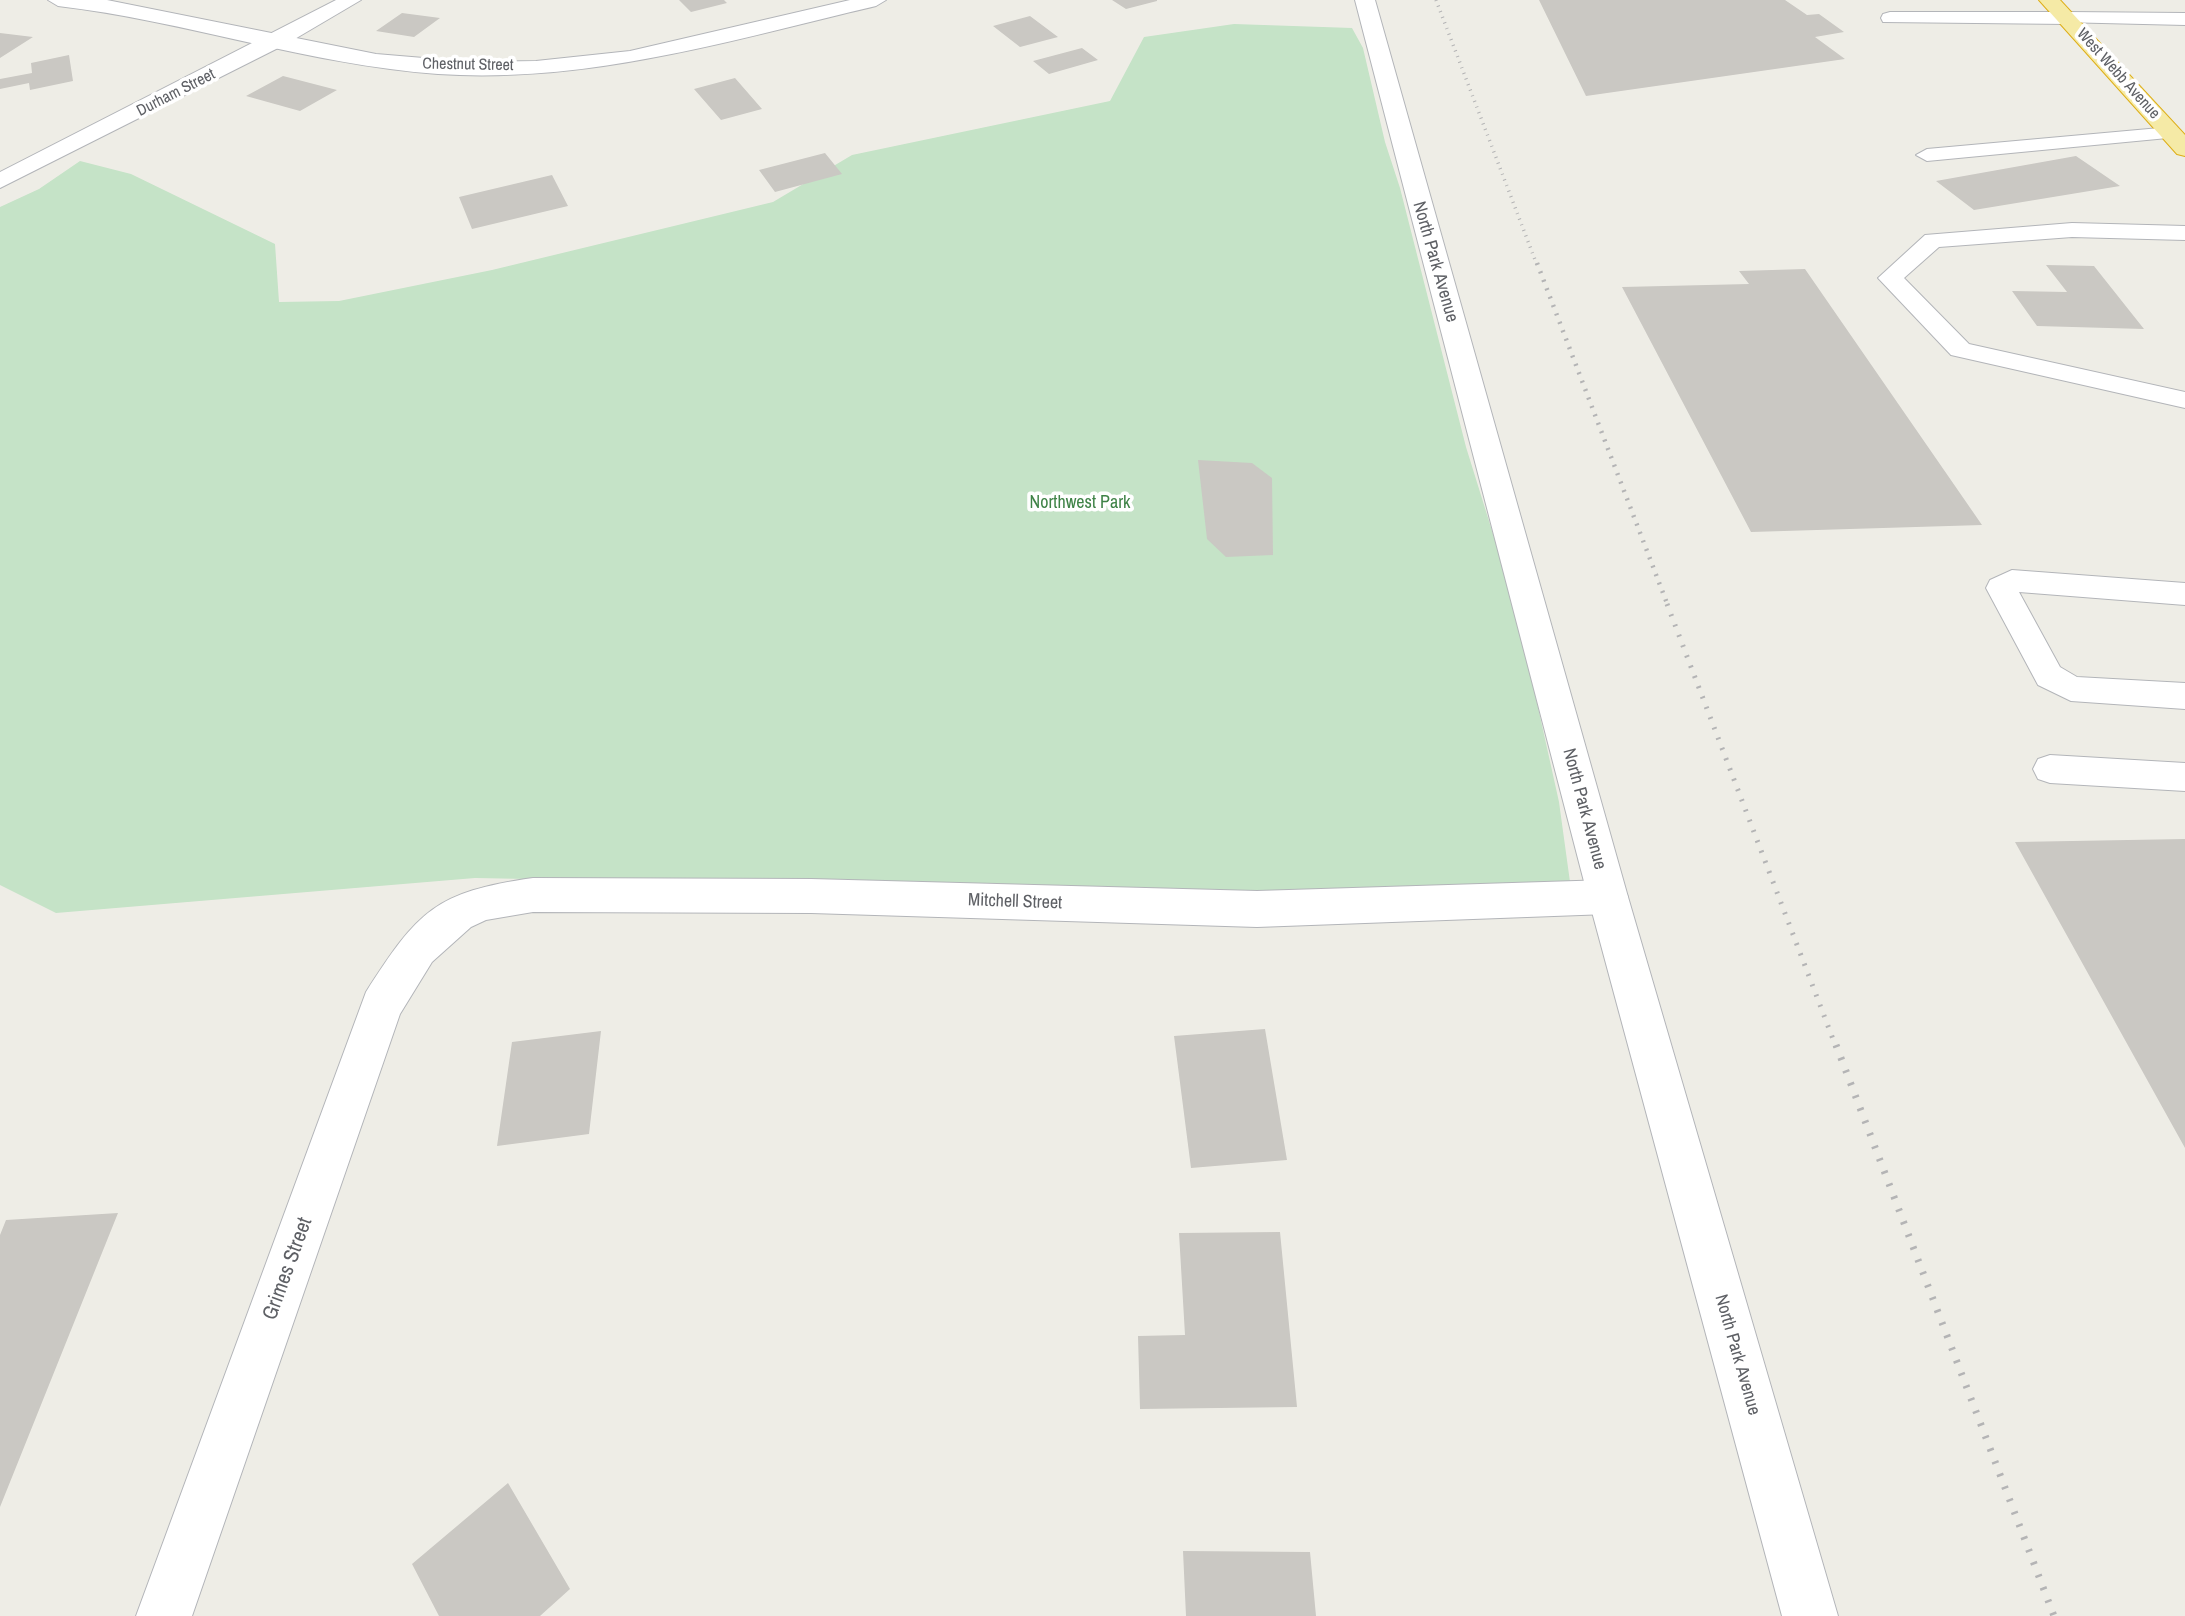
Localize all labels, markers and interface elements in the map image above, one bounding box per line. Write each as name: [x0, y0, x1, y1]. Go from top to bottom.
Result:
street label: West Webb Avenue: [2072, 25, 2164, 123]
street label: Chestnut Street: [422, 55, 514, 75]
street label: Durham Street: [134, 65, 218, 121]
street label: North Park Avenue: [1407, 199, 1463, 325]
park label: Northwest Park: [1030, 492, 1130, 514]
street label: North Park Avenue: [1557, 746, 1611, 872]
street label: Mitchell Street: [967, 890, 1063, 914]
street label: Grimes Street: [258, 1214, 318, 1324]
street label: North Park Avenue: [1709, 1292, 1765, 1418]

